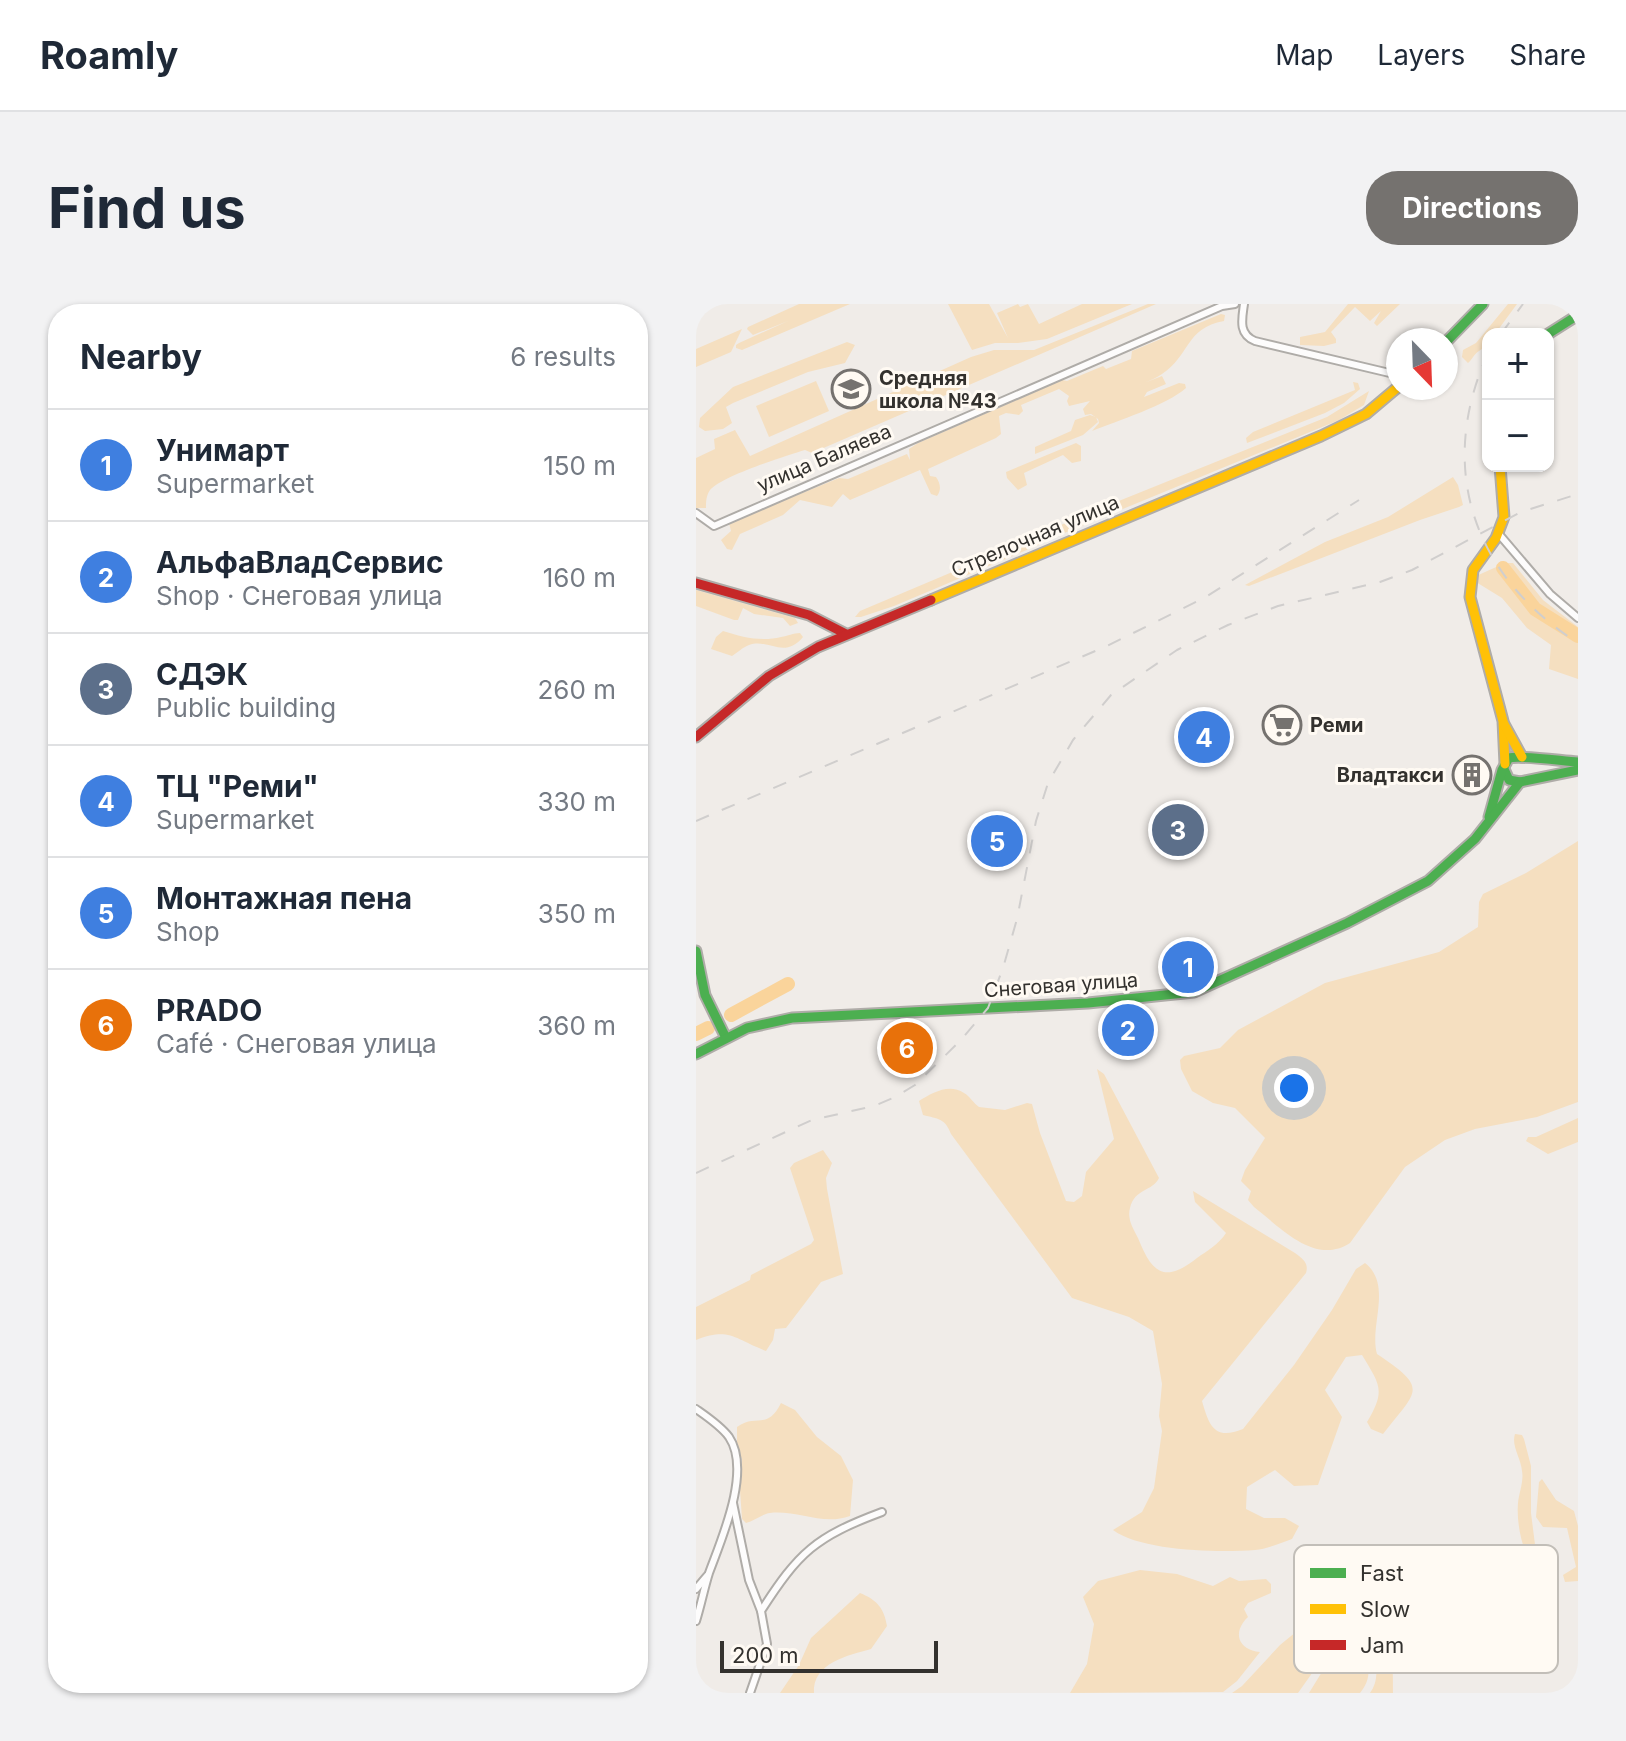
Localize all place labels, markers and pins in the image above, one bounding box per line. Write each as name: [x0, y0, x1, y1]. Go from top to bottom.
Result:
place label: Средняя школа №43: [879, 366, 997, 413]
school or university icon: Средняя школа №43: [830, 368, 872, 410]
supermarket icon: Реми: [1261, 704, 1303, 746]
pin: 4: [1178, 707, 1230, 767]
place label: Реми: [1310, 713, 1363, 737]
building icon: Владтакси: [1451, 754, 1493, 796]
place label: Владтакси: [1337, 763, 1444, 787]
pin: 3: [1152, 800, 1204, 860]
pin: 5: [971, 811, 1023, 871]
pin: 1: [1162, 937, 1214, 997]
pin: 2: [1102, 1000, 1154, 1060]
pin: 6: [881, 1018, 933, 1078]

